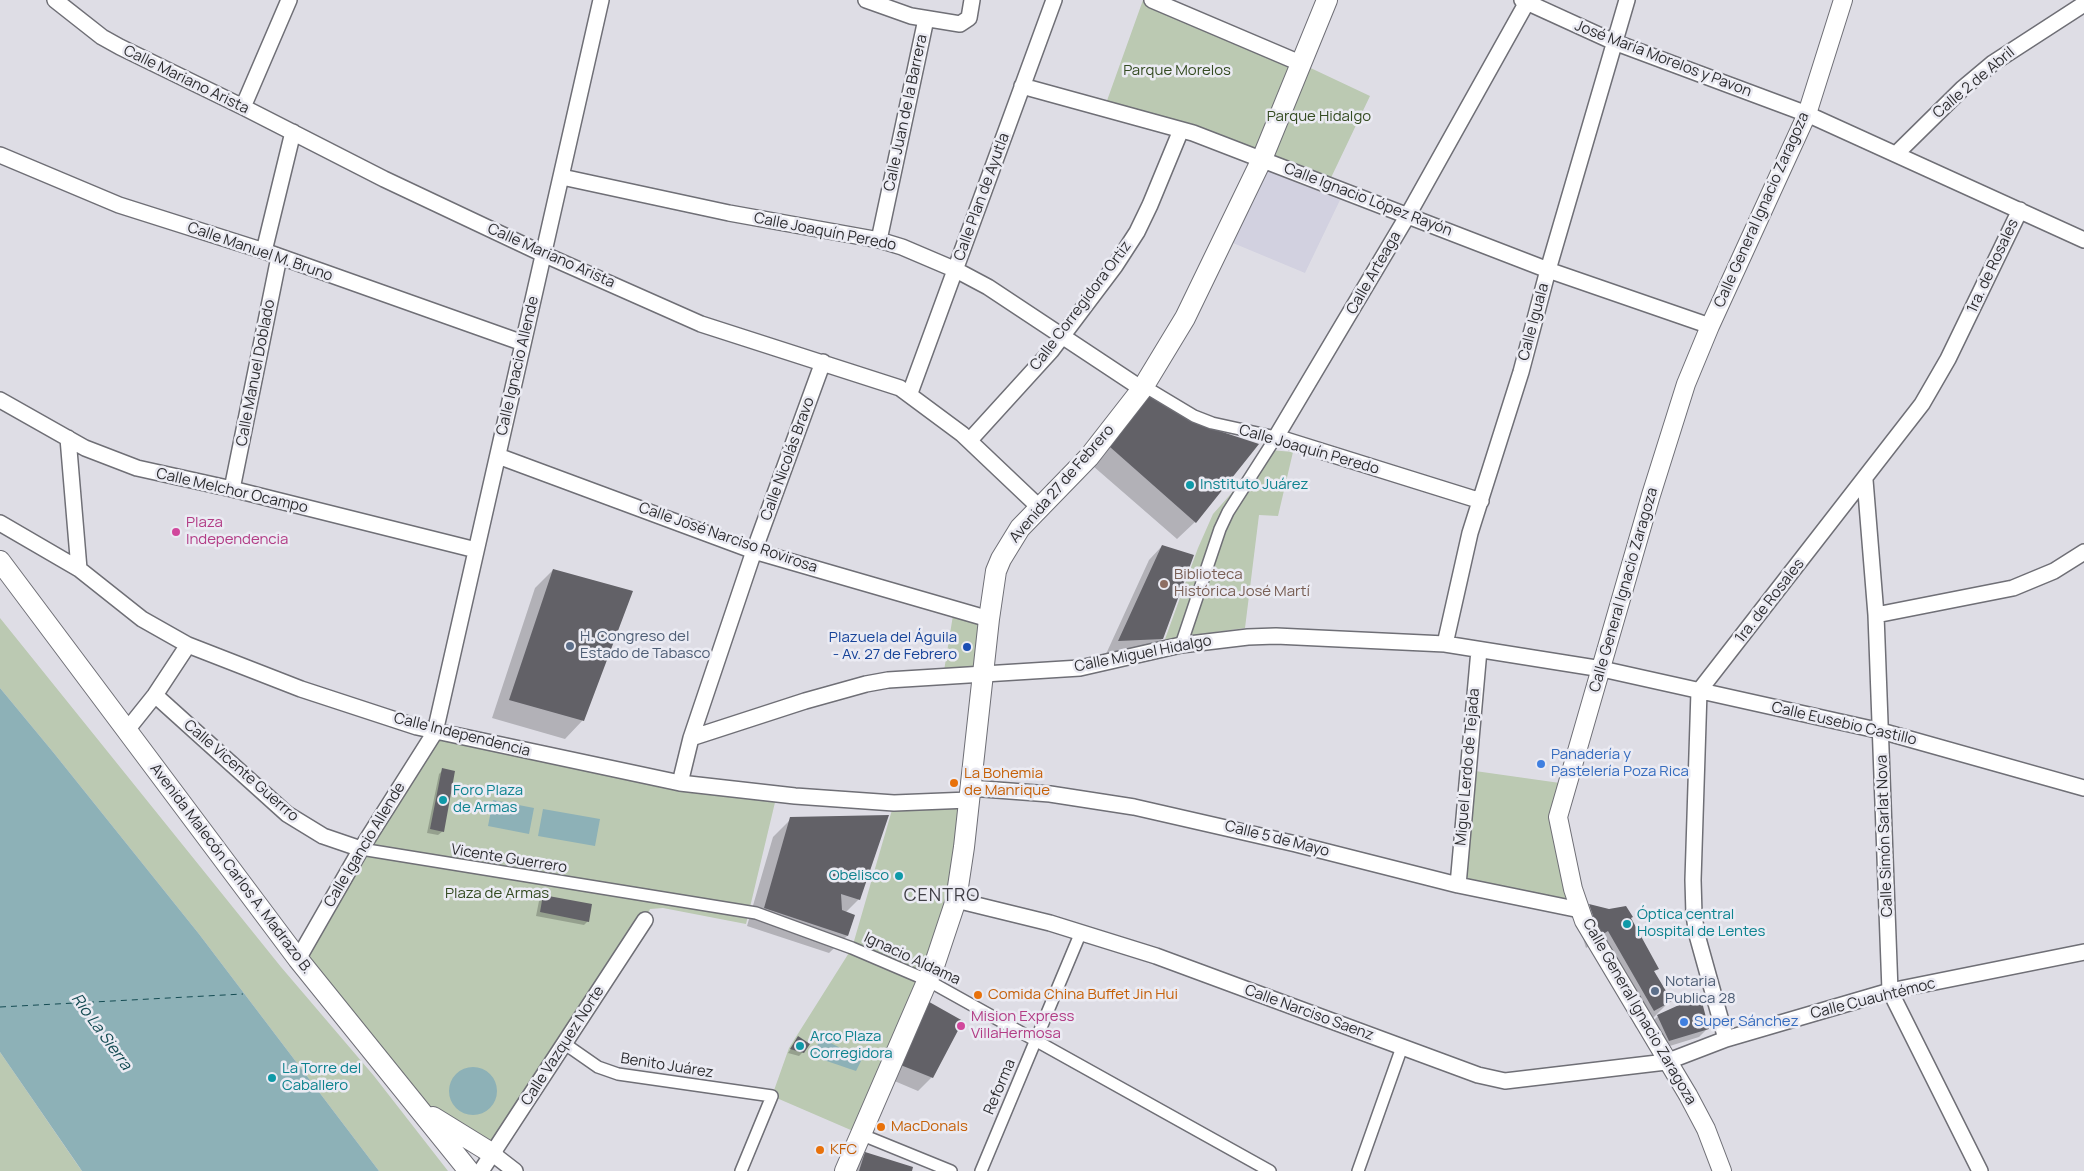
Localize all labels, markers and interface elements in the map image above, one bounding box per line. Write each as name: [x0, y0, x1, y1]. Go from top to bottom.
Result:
street label: José María Morelos y Pavon: [1572, 17, 1754, 101]
street label: Calle Juan de la Barrera: [881, 33, 931, 193]
street label: Calle Mariano Arista: [120, 42, 252, 118]
street label: Calle 2 de Abril: [1930, 44, 2018, 122]
park label: Parque Morelos: [1123, 62, 1231, 80]
park label: Parque Hidalgo: [1267, 108, 1371, 126]
street label: Calle General Ignacio Zaragoza: [1711, 110, 1813, 310]
street label: Calle Plan de Ayutla: [951, 131, 1013, 263]
street label: Calle Ignacio López Rayón: [1281, 160, 1455, 240]
street label: Calle Joaquín Peredo: [752, 209, 898, 255]
street label: 1ra. de Rosales: [1963, 216, 2023, 316]
street label: Calle Manuel M. Bruno: [185, 219, 335, 285]
street label: Calle Mariano Arista: [485, 220, 617, 292]
street label: Calle Arteaga: [1343, 228, 1405, 318]
street label: Calle Corregidora Ortiz: [1027, 238, 1135, 374]
street label: Calle Iguala: [1515, 281, 1553, 363]
street label: Calle Ignacio Allende: [493, 295, 543, 437]
street label: Calle Manuel Doblado: [233, 298, 279, 448]
street label: Calle Nicolás Bravo: [757, 395, 819, 523]
street label: Avenida 27 de Febrero: [1006, 421, 1118, 547]
street label: Calle Joaquín Peredo: [1237, 421, 1381, 479]
street label: Calle Melchor Ocampo: [154, 465, 310, 517]
place label: Instituto Juárez: [1200, 476, 1308, 494]
marker: Instituto Juárez: [1184, 479, 1196, 491]
street label: Calle General Ignacio Zaragoza: [1586, 486, 1662, 694]
street label: Calle José Narciso Rovirosa: [636, 499, 820, 577]
place label: Plaza Independencia: [186, 514, 288, 549]
marker: Plaza Independencia: [170, 526, 182, 538]
street label: 1ra. de Rosales: [1732, 556, 1808, 646]
place label: Biblioteca Histórica José Martí: [1174, 566, 1310, 601]
marker: Biblioteca Histórica José Martí: [1158, 578, 1170, 590]
place label: H. Congreso del Estado de Tabasco: [580, 628, 710, 663]
place label: Plazuela del Águila - Av. 27 de Febrero: [829, 629, 957, 664]
street label: Calle Miguel Hidalgo: [1073, 632, 1213, 676]
marker: H. Congreso del Estado de Tabasco: [564, 640, 576, 652]
marker: Plazuela del Águila - Av. 27 de Febrero: [961, 641, 973, 653]
street label: Miguel Lerdo de Tejada: [1452, 687, 1484, 847]
street label: Calle Eusebio Castillo: [1770, 699, 1918, 749]
street label: Calle Independencia: [392, 709, 532, 761]
street label: Calle Vicente Guerrro: [180, 716, 302, 826]
place label: Panadería y Pastelería Poza Rica: [1551, 746, 1689, 781]
street label: Calle Simón Sarlat Nova: [1873, 755, 1897, 917]
marker: Panadería y Pastelería Poza Rica: [1535, 758, 1547, 770]
street label: Avenida Malecón Carlos A. Madrazo B.: [146, 760, 316, 978]
place label: La Bohemia de Manrique: [964, 765, 1050, 800]
marker: La Bohemia de Manrique: [948, 777, 960, 789]
street label: Calle Igancio Allende: [321, 779, 409, 911]
place label: Foro Plaza de Armas: [453, 782, 523, 817]
marker: Foro Plaza de Armas: [437, 794, 449, 806]
street label: Calle 5 de Mayo: [1223, 817, 1331, 861]
street label: Vicente Guerrero: [450, 841, 568, 877]
place label: Obelisco: [829, 867, 889, 885]
marker: Obelisco: [893, 870, 905, 882]
park label: Plaza de Armas: [445, 885, 549, 903]
district label: CENTRO: [903, 885, 981, 907]
place label: Óptica central Hospital de Lentes: [1637, 906, 1765, 941]
street label: Calle General Ignacio Zaragoza: [1578, 916, 1700, 1108]
marker: Óptica central Hospital de Lentes: [1621, 918, 1633, 930]
street label: Ignacio Aldama: [861, 929, 963, 989]
place label: Notaria Publica 28: [1665, 973, 1736, 1008]
street label: Calle Cuauhtémoc: [1809, 975, 1937, 1023]
street label: Calle Narciso Saenz: [1242, 981, 1376, 1045]
street label: Calle Vazquez Norte: [518, 983, 608, 1109]
marker: Notaria Publica 28: [1649, 985, 1661, 997]
place label: Comida China Buffet Jin Hui: [988, 986, 1178, 1004]
marker: Comida China Buffet Jin Hui: [972, 989, 984, 1001]
water label: Río La Sierra: [67, 990, 135, 1074]
place label: Mision Express VillaHermosa: [971, 1008, 1074, 1043]
place label: Super Sánchez: [1694, 1013, 1799, 1031]
marker: Super Sánchez: [1678, 1016, 1690, 1028]
marker: Mision Express VillaHermosa: [955, 1020, 967, 1032]
place label: Arco Plaza Corregidora: [810, 1028, 893, 1063]
marker: Arco Plaza Corregidora: [794, 1040, 806, 1052]
street label: Benito Juárez: [619, 1050, 715, 1082]
street label: Reforma: [980, 1057, 1020, 1117]
place label: La Torre del Caballero: [282, 1060, 361, 1095]
marker: La Torre del Caballero: [266, 1072, 278, 1084]
place label: MacDonals: [891, 1118, 968, 1136]
marker: MacDonals: [875, 1121, 887, 1133]
place label: KFC: [830, 1141, 857, 1159]
marker: KFC: [814, 1144, 826, 1156]

